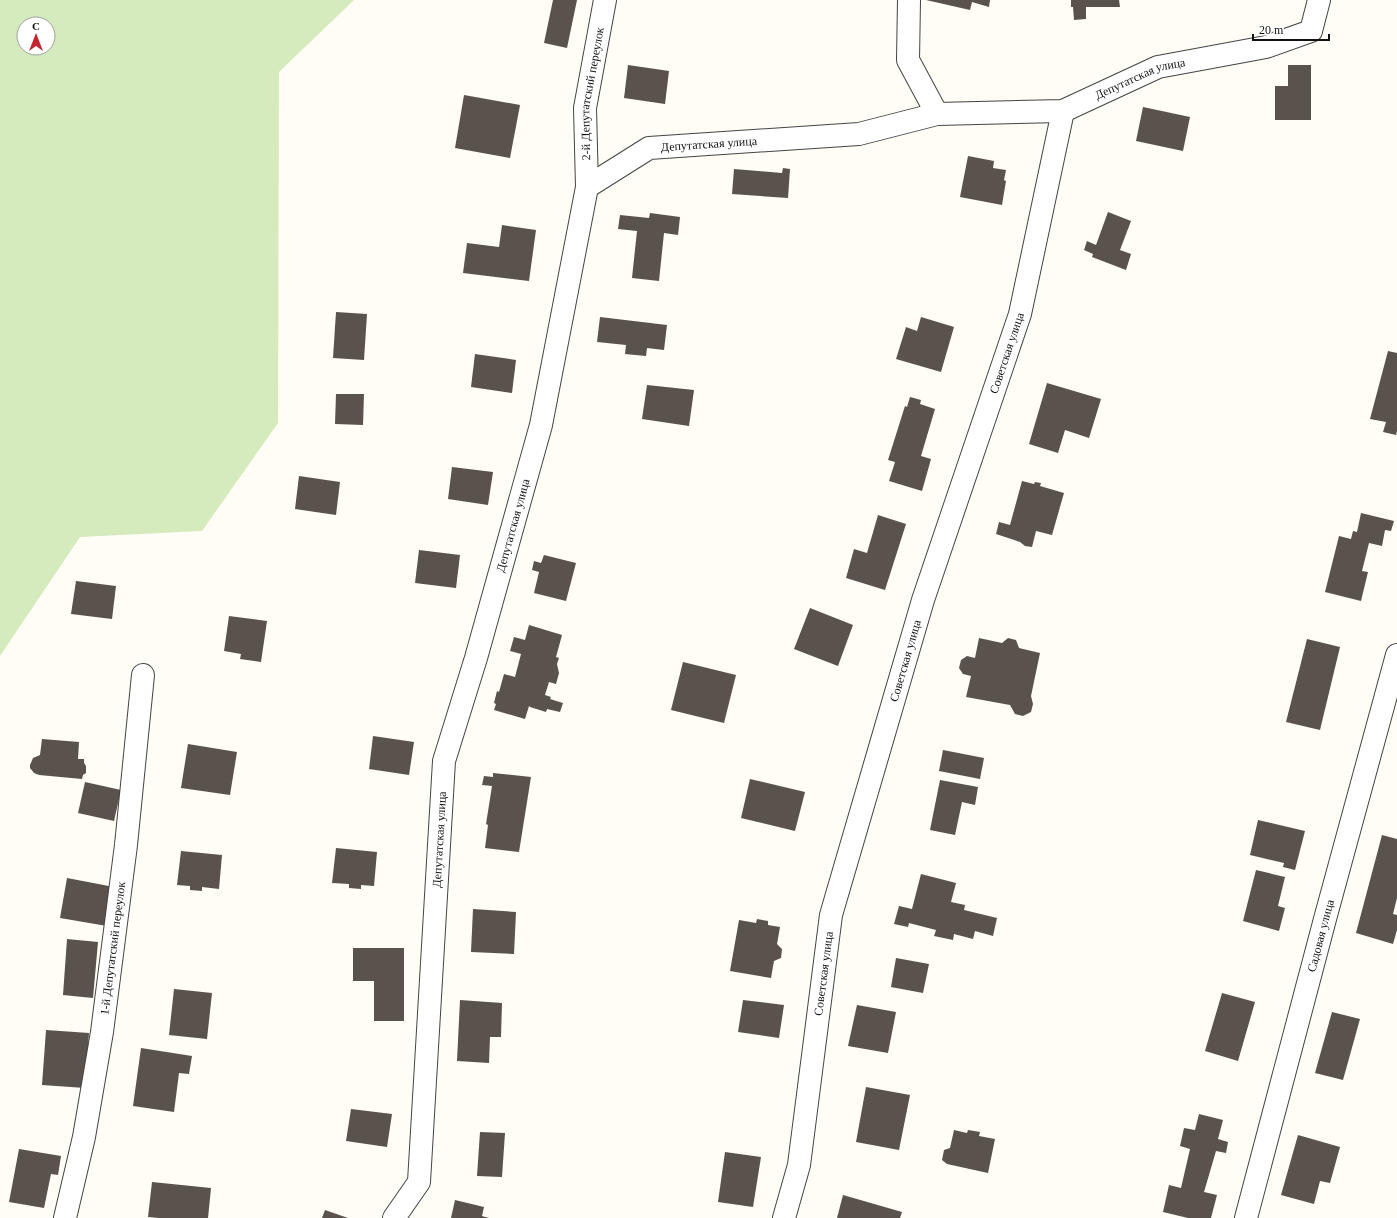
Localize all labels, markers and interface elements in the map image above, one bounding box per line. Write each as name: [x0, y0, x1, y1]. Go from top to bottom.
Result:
north arrow: [16, 16, 56, 56]
scale bar: [1253, 16, 1329, 42]
text: С: [32, 20, 40, 32]
text: 20 m: [1259, 23, 1284, 37]
street label: 2-й Депутатский переулок: [578, 26, 607, 160]
street label: Депутатская улица: [1093, 55, 1187, 102]
street label: Депутатская улица: [660, 134, 758, 154]
street label: Советская улица: [986, 310, 1027, 396]
street label: Депутатская улица: [493, 477, 533, 574]
street label: Советская улица: [887, 617, 924, 703]
street label: Депутатская улица: [429, 790, 449, 888]
street label: 1-й Депутатский переулок: [97, 881, 128, 1016]
street label: Садовая улица: [1304, 897, 1337, 973]
street label: Советская улица: [811, 930, 836, 1017]

